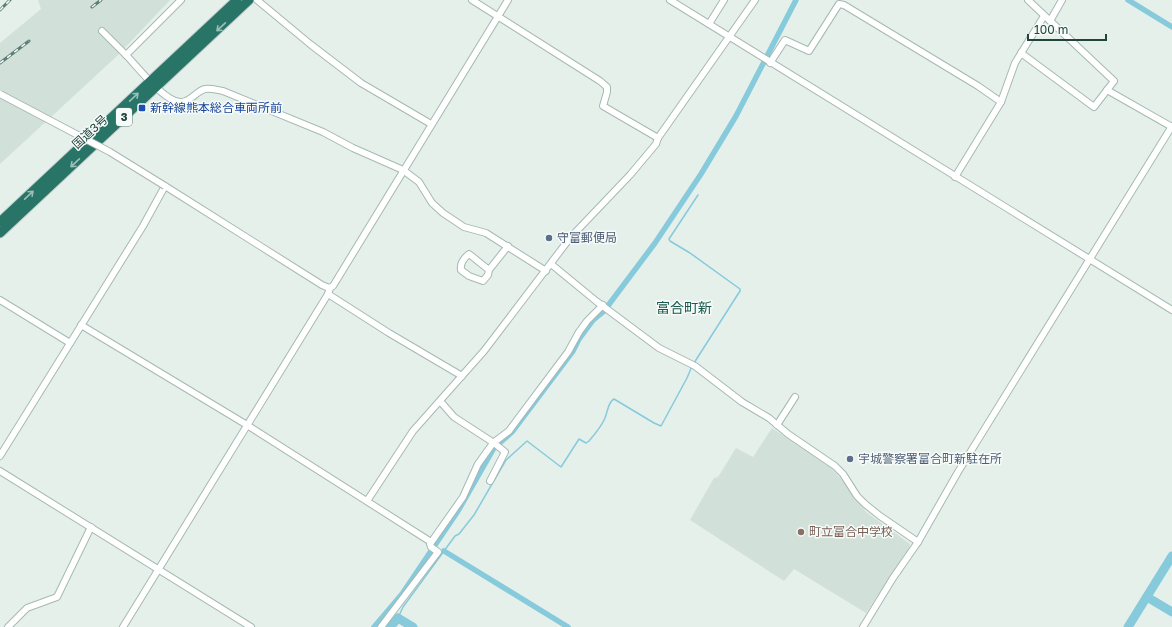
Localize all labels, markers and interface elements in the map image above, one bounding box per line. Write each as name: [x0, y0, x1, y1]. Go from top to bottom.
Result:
scale bar: [1028, 16, 1106, 42]
one-way arrow: [216, 22, 226, 31]
text: 100 m: [1034, 22, 1068, 37]
one-way arrow: [129, 92, 139, 102]
place label: 新幹線熊本総合車両所前: [150, 100, 282, 115]
marker: 新幹線熊本総合車両所前: [137, 103, 147, 113]
road number: 3: [116, 108, 132, 126]
street label: 国道3号: [69, 111, 111, 152]
one-way arrow: [70, 158, 80, 168]
one-way arrow: [23, 191, 33, 200]
place label: 守富郵便局: [557, 230, 617, 245]
marker: 守富郵便局: [544, 233, 554, 243]
district label: 富合町新: [656, 299, 712, 316]
place label: 宇城警察署富合町新駐在所: [858, 451, 1002, 466]
marker: 宇城警察署富合町新駐在所: [845, 454, 855, 464]
place label: 町立富合中学校: [809, 524, 893, 539]
marker: 町立富合中学校: [796, 527, 806, 537]

